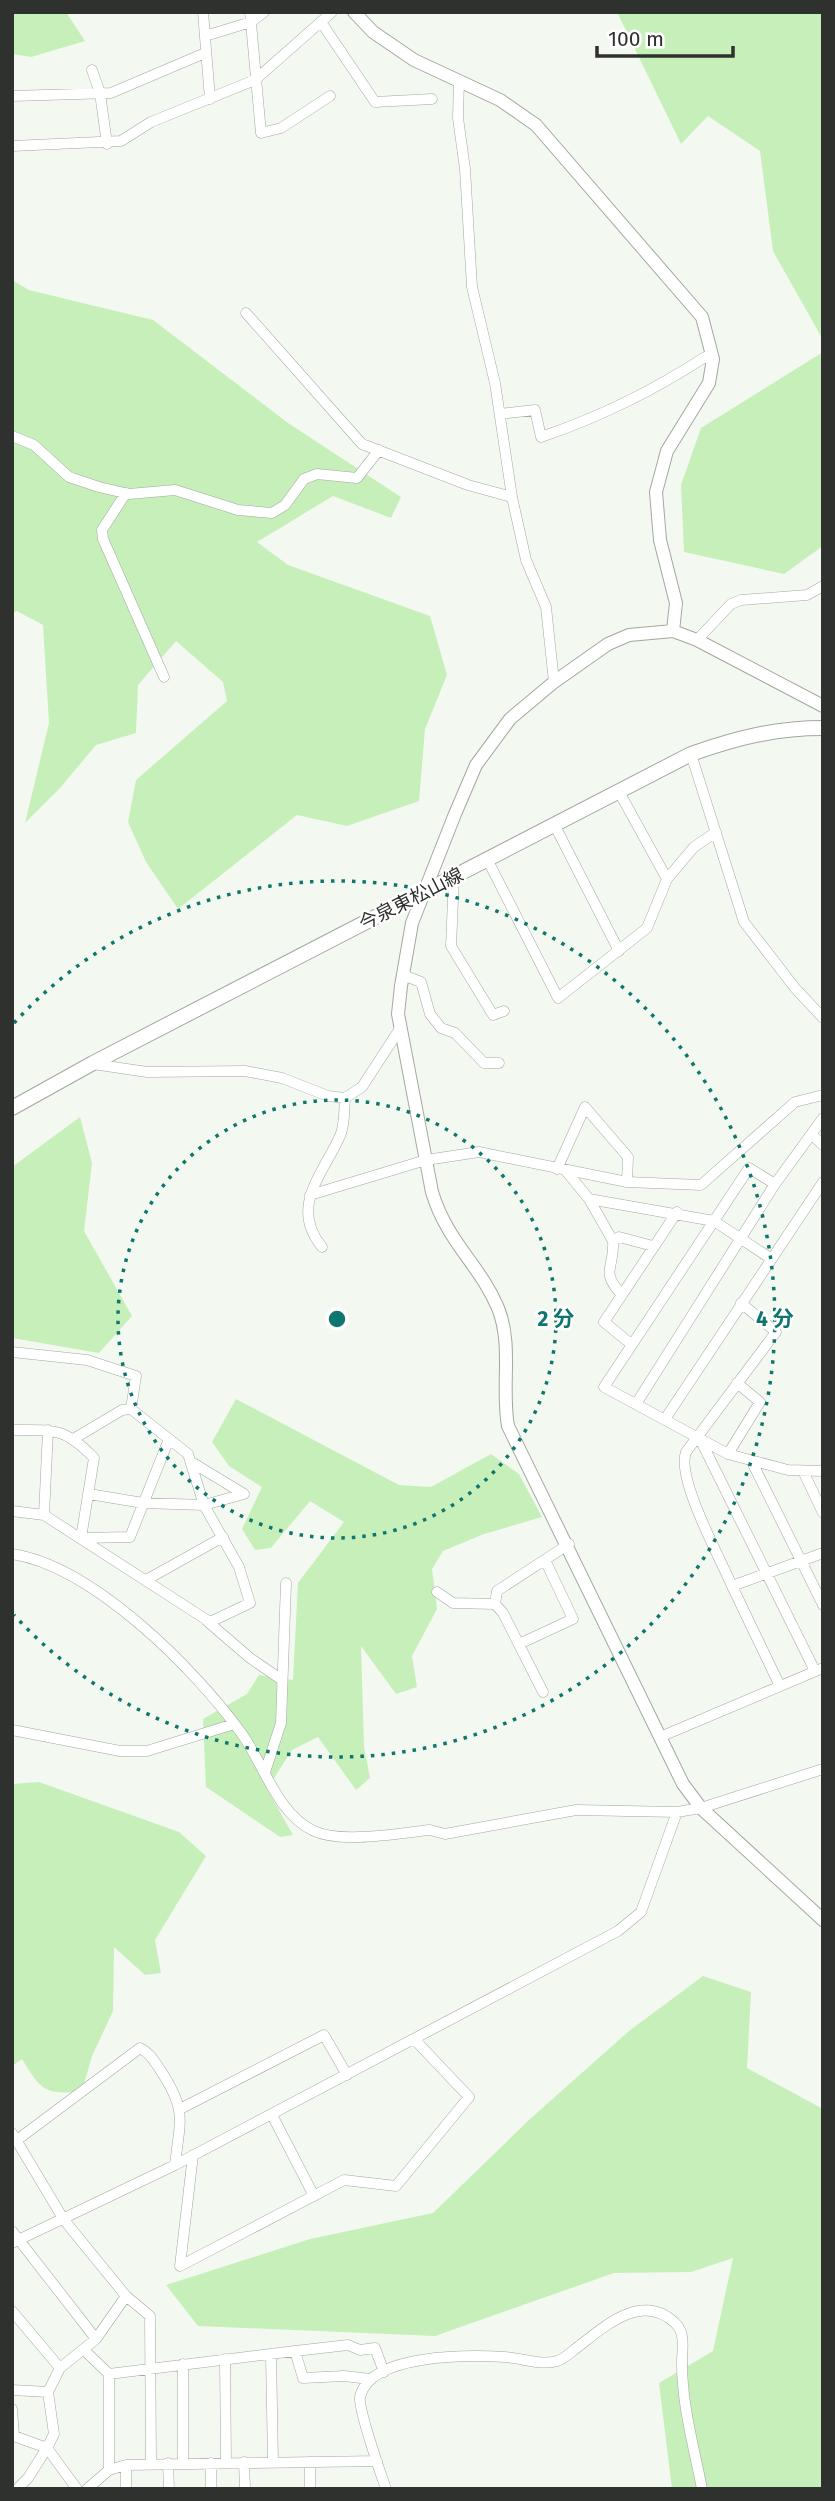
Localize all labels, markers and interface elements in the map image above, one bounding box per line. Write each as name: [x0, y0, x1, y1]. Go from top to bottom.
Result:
scale bar: [597, 14, 734, 58]
text: 100 m: [608, 26, 664, 52]
street label: 今泉東松山線: [355, 863, 467, 935]
text: 2 分: [538, 1306, 574, 1332]
text: 4 分: [756, 1306, 794, 1332]
centre of rings: [325, 1307, 349, 1331]

